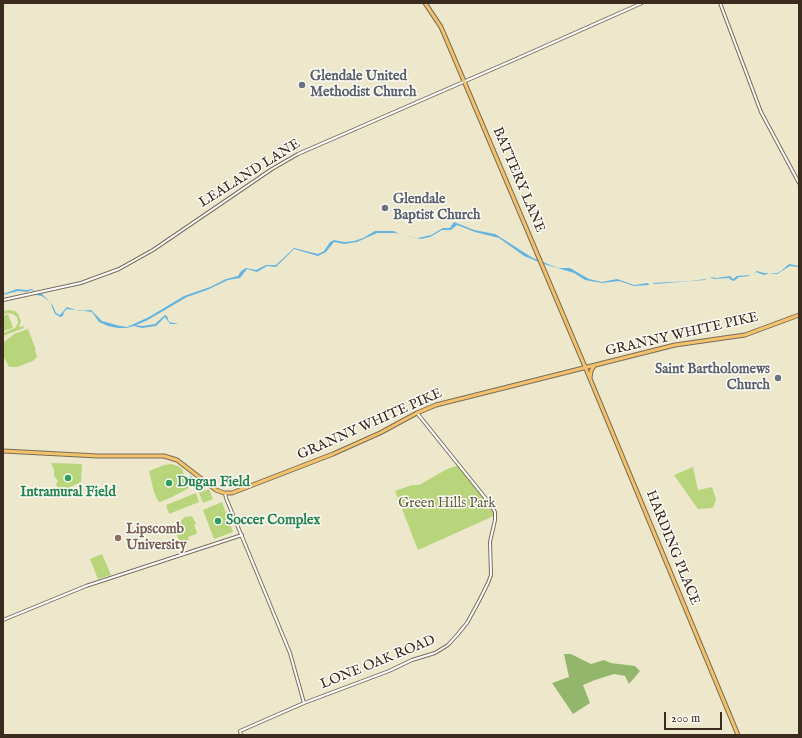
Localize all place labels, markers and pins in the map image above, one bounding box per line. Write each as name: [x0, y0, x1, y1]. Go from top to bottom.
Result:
place label: Glendale United Methodist Church: [310, 69, 416, 102]
marker: Glendale United Methodist Church: [297, 80, 307, 90]
place label: Glendale Baptist Church: [393, 192, 480, 224]
marker: Glendale Baptist Church: [380, 203, 390, 213]
place label: Saint Bartholomews Church: [655, 362, 770, 394]
marker: Saint Bartholomews Church: [773, 373, 783, 383]
marker: Intramural Field: [63, 473, 73, 483]
place label: Dugan Field: [177, 475, 250, 491]
marker: Dugan Field: [164, 478, 174, 488]
place label: Intramural Field: [20, 485, 116, 501]
place label: Soccer Complex: [226, 513, 320, 529]
marker: Soccer Complex: [213, 516, 223, 526]
place label: Lipscomb University: [126, 522, 187, 554]
marker: Lipscomb University: [113, 533, 123, 543]

